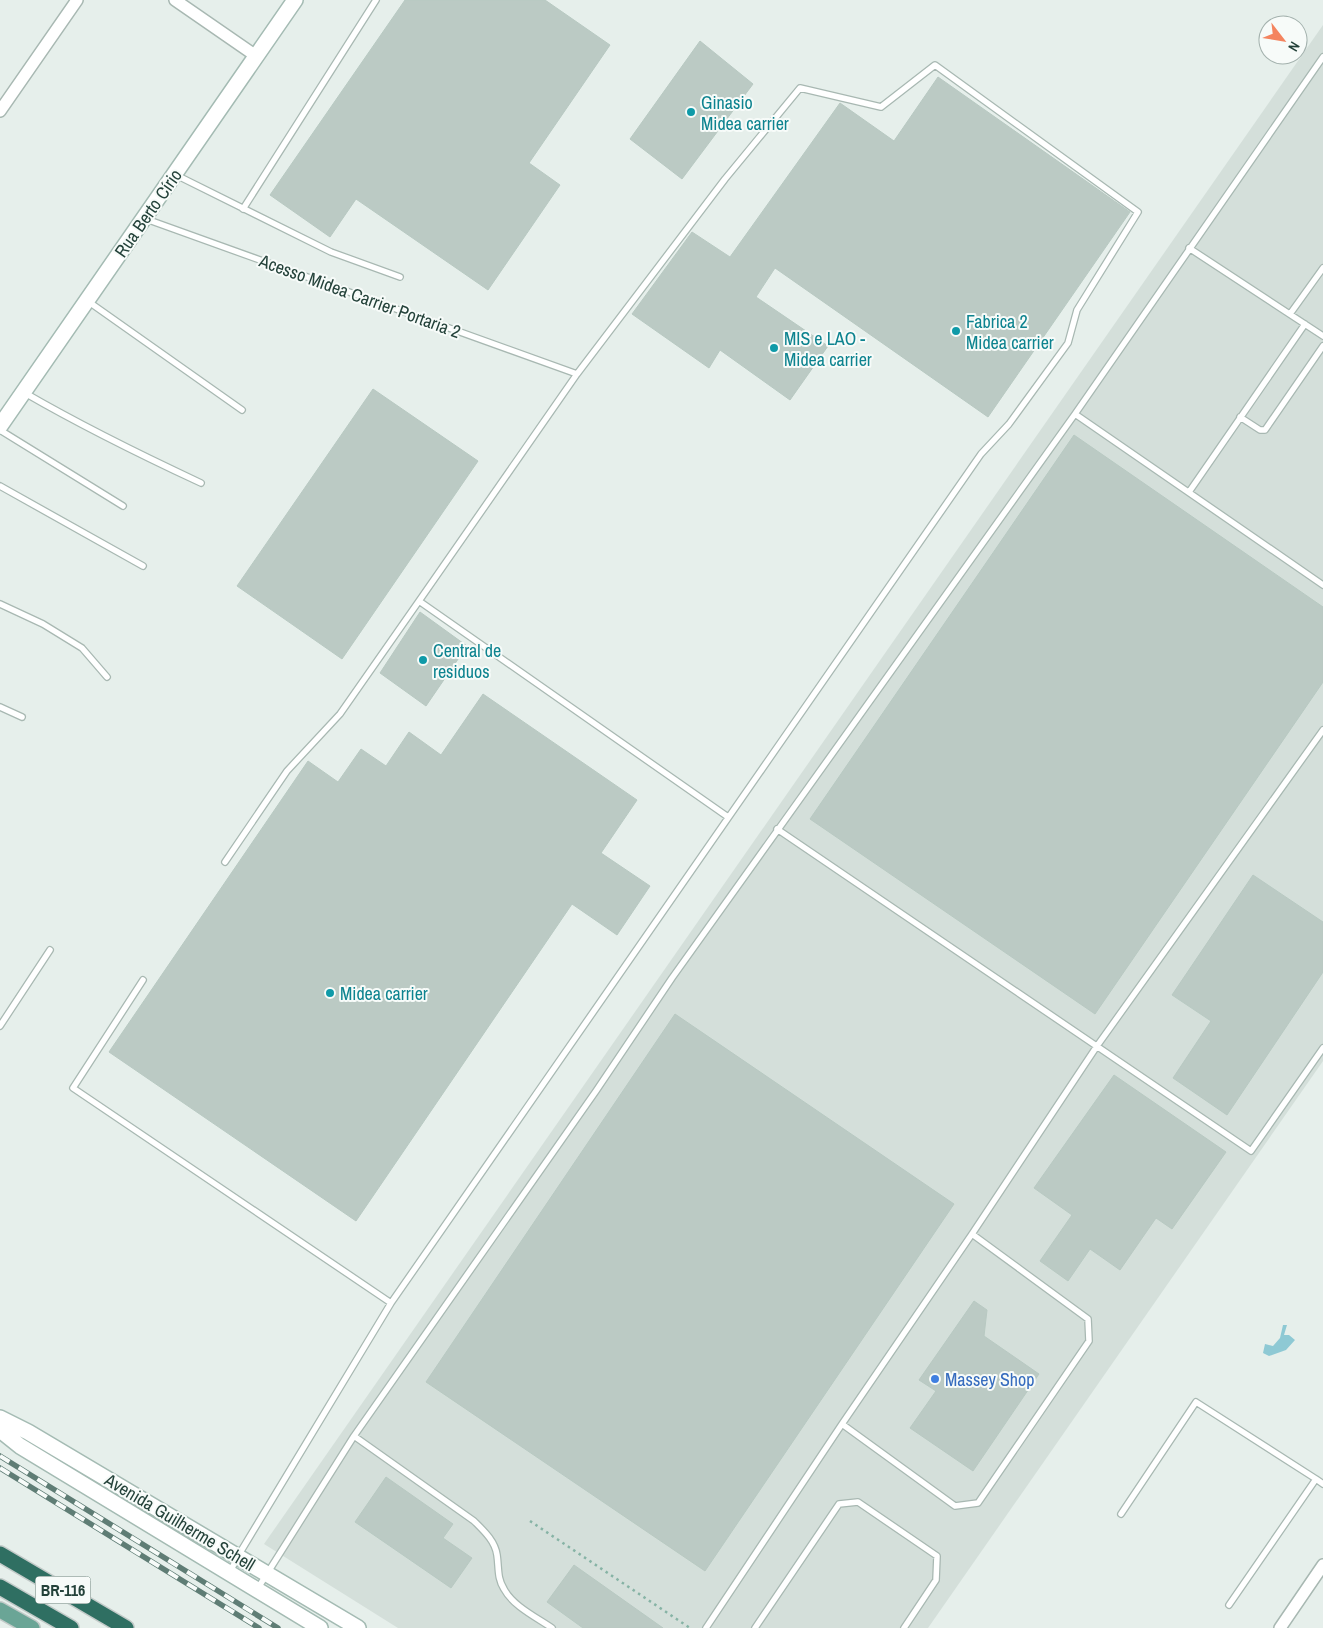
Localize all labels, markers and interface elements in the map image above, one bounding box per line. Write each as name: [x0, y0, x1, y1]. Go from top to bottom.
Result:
north arrow: [1258, 15, 1308, 65]
text: N: [1284, 39, 1304, 55]
place label: Ginasio Midea carrier: [701, 90, 789, 136]
marker: Ginasio Midea carrier: [685, 106, 697, 118]
street label: Rua Berto Círio: [108, 164, 188, 262]
street label: Acesso Midea Carrier Portaria 2: [255, 248, 464, 344]
place label: Fabrica 2 Midea carrier: [966, 309, 1054, 355]
marker: Fabrica 2 Midea carrier: [950, 325, 962, 337]
place label: MIS e LAO - Midea carrier: [784, 326, 872, 372]
marker: MIS e LAO - Midea carrier: [768, 342, 780, 354]
place label: Central de residuos: [433, 638, 501, 684]
marker: Central de residuos: [417, 654, 429, 666]
place label: Midea carrier: [340, 981, 428, 1006]
marker: Midea carrier: [324, 987, 336, 999]
place label: Massey Shop: [945, 1367, 1034, 1392]
marker: Massey Shop: [929, 1373, 941, 1385]
street label: Avenida Guilherme Schell: [99, 1467, 260, 1577]
road number: BR-116: [36, 1576, 90, 1604]

